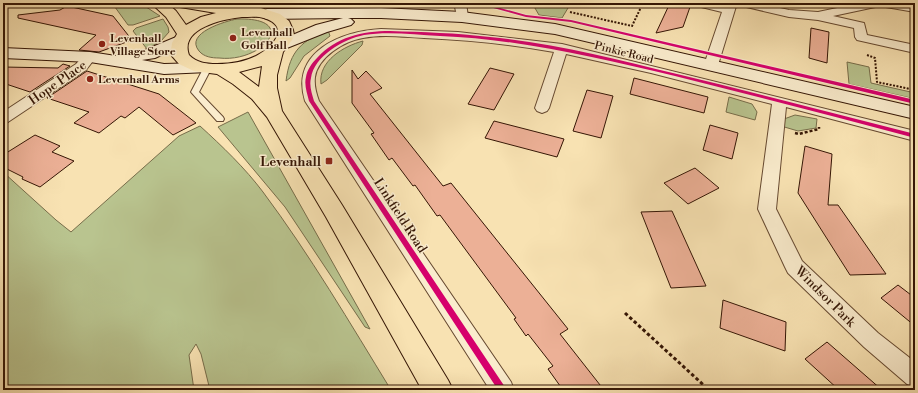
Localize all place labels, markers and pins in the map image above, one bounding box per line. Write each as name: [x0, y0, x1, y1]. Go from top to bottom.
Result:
place label: Levenhall Golf Ball: [241, 26, 293, 53]
place label: Levenhall Village Store: [109, 32, 176, 59]
marker: Levenhall Golf Ball: [228, 33, 238, 43]
marker: Levenhall Village Store: [97, 39, 107, 49]
place label: Levenhall Arms: [98, 73, 180, 87]
marker: Levenhall Arms: [85, 74, 95, 84]
place label: Levenhall: [260, 154, 322, 170]
marker: Levenhall: [324, 156, 334, 166]

